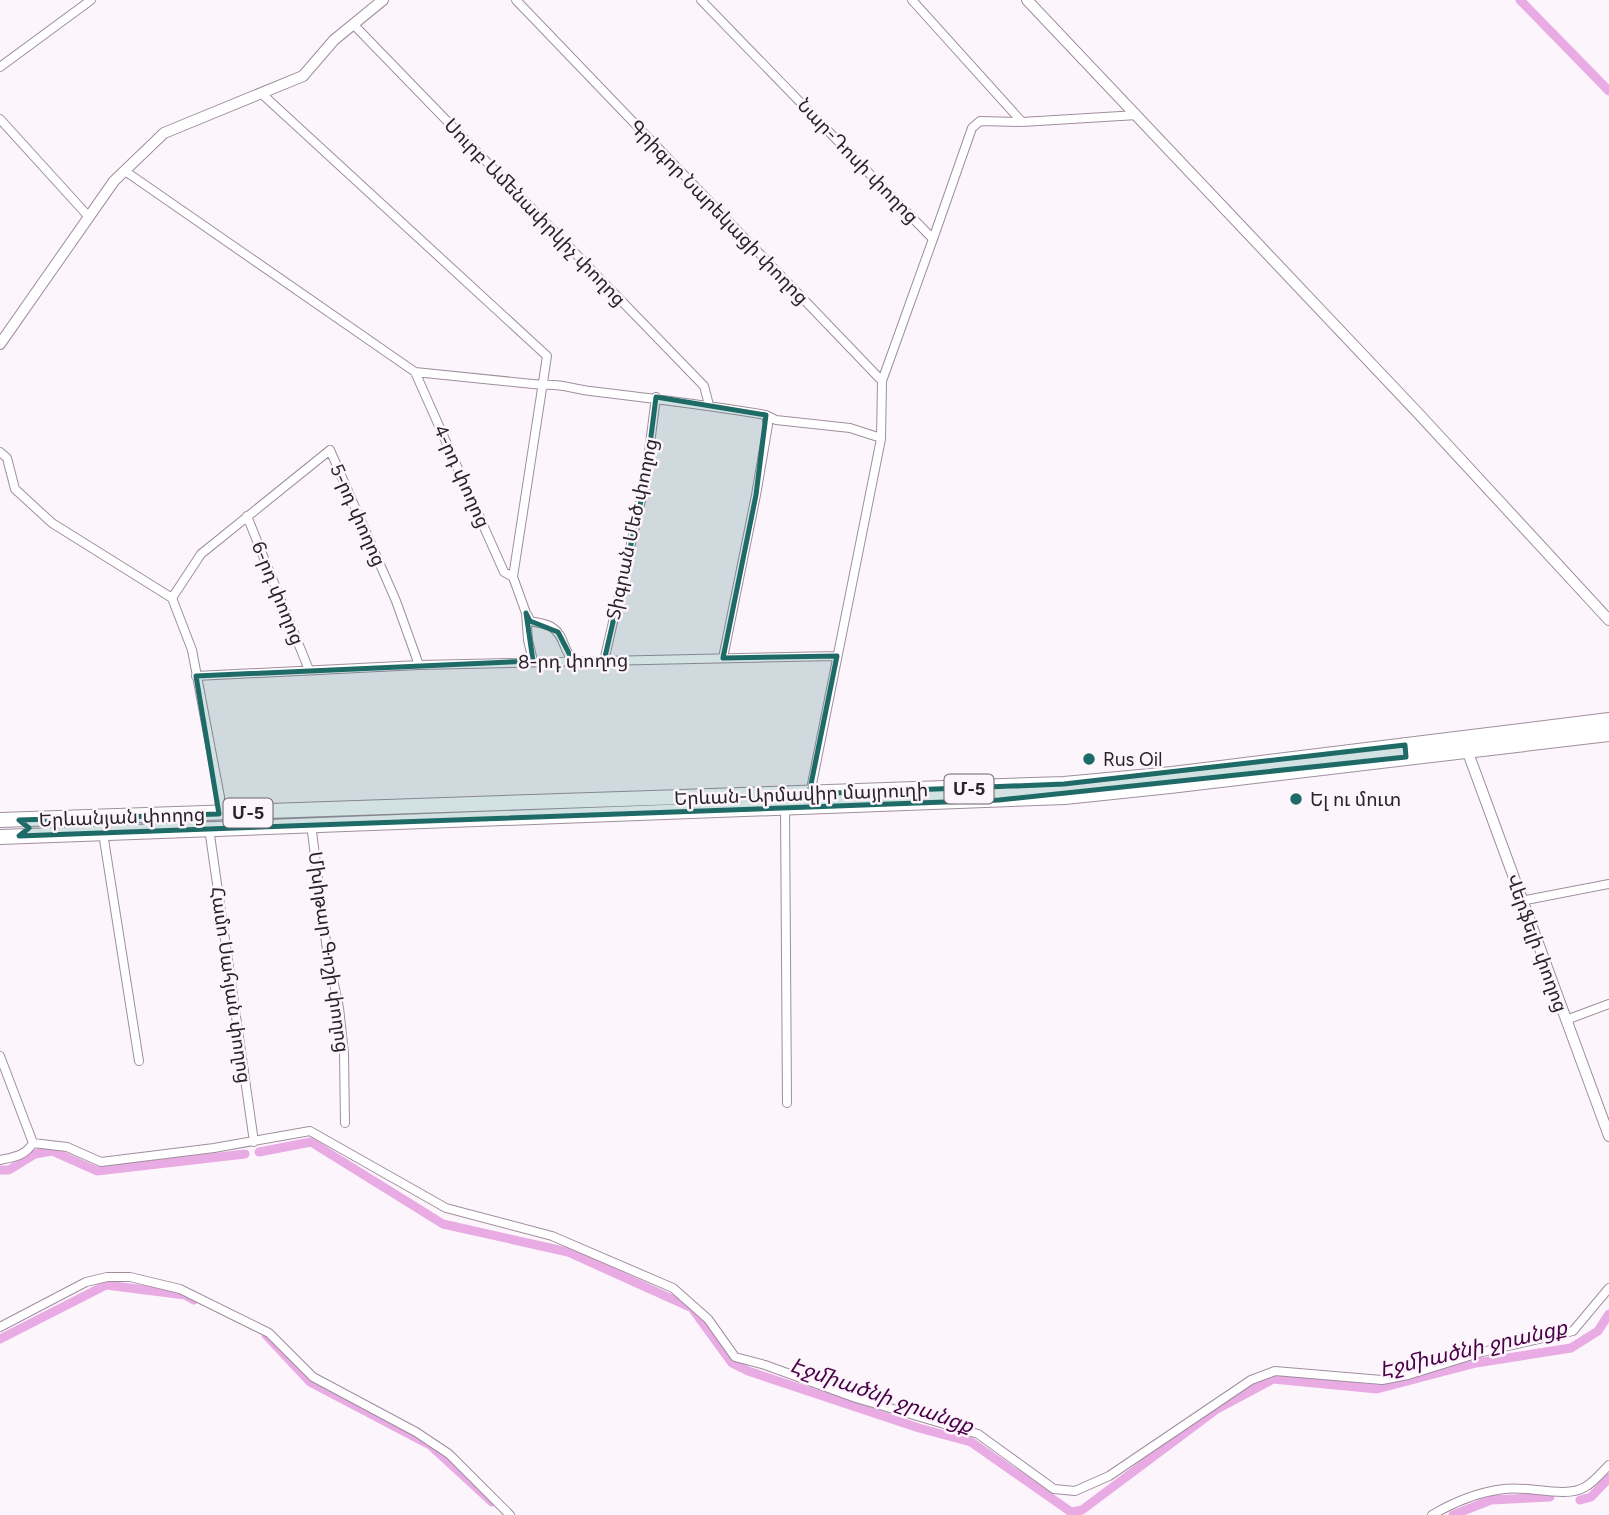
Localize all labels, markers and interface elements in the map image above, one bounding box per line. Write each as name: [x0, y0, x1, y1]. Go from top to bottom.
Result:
street label: Նար-Դոսի փողոց: [793, 94, 923, 228]
street label: Սուրբ Ամենափրկիչ փողոց: [439, 113, 631, 311]
street label: Գրիգոր Նարեկացի փողոց: [625, 115, 813, 309]
street label: 4-րդ փողոց: [429, 421, 495, 531]
street label: Տիգրան Մեծ փողոց: [602, 436, 662, 622]
street label: 5-րդ փողոց: [325, 460, 391, 570]
street label: 6-րդ փողոց: [247, 538, 309, 648]
street label: 8-րդ փողոց: [518, 649, 628, 673]
place label: Rus Oil: [1103, 748, 1162, 771]
marker: Rus Oil: [1081, 751, 1097, 767]
road number: Մ-5: [944, 774, 993, 804]
street label: Երևան-Արմավիր մայրուղի: [674, 778, 928, 810]
place label: Ել ու մուտ: [1310, 788, 1401, 811]
marker: Ել ու մուտ: [1288, 791, 1304, 807]
road number: Մ-5: [224, 798, 272, 828]
street label: Երևանյան փողոց: [38, 803, 206, 831]
street label: Մխիթար Գոշի փողոց: [304, 850, 354, 1054]
street label: Վերֆելի փողոց: [1501, 871, 1573, 1015]
street label: Համո Սահյան փողոց: [206, 885, 256, 1085]
water label: Էջմիածնի ջրանցք: [1377, 1314, 1571, 1383]
water label: Էջմիածնի ջրանցք: [787, 1352, 978, 1439]

